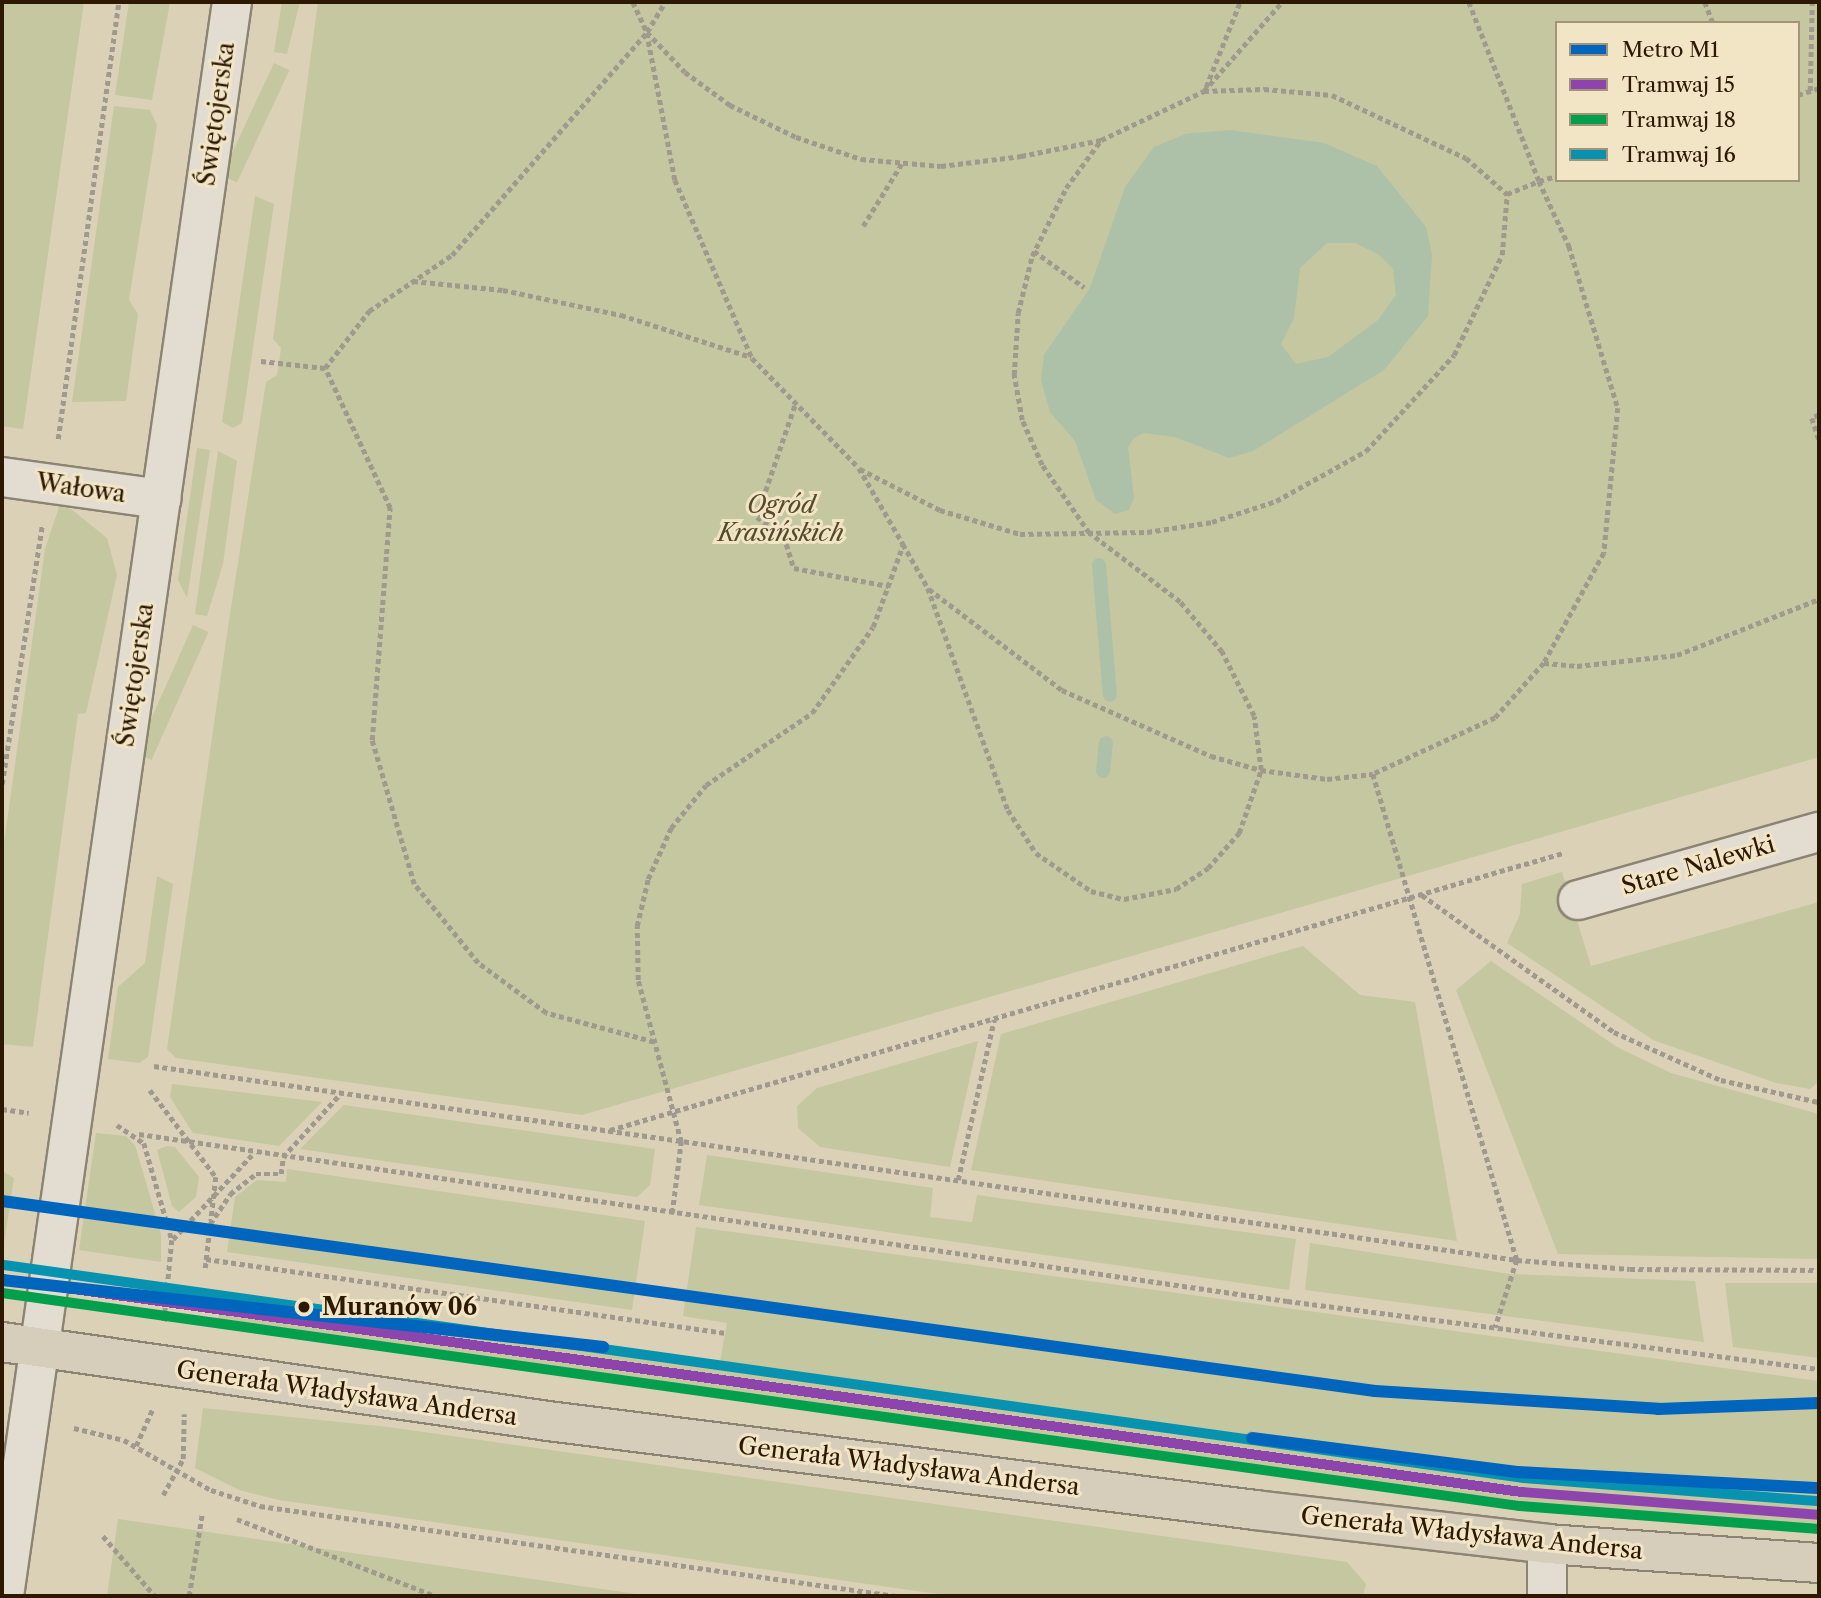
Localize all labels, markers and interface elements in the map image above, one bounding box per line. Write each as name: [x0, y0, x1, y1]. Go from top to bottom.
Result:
legend: [1555, 21, 1800, 182]
text: Metro M1: [1622, 37, 1719, 62]
street label: Świętojerska: [192, 40, 240, 188]
text: Tramwaj 15: [1622, 72, 1735, 97]
text: Tramwaj 18: [1622, 107, 1736, 132]
text: Tramwaj 16: [1622, 142, 1736, 167]
street label: Wałowa: [34, 467, 128, 509]
park label: Ogród Krasińskich: [718, 491, 844, 547]
street label: Świętojerska: [111, 601, 159, 749]
street label: Stare Nalewki: [1618, 829, 1778, 901]
place label: Muranów 06: [322, 1293, 478, 1321]
marker: Muranów 06: [292, 1295, 316, 1319]
street label: Generała Władysława Andersa: [173, 1355, 521, 1431]
street label: Generała Władysława Andersa: [735, 1431, 1083, 1501]
street label: Generała Władysława Andersa: [1298, 1501, 1646, 1565]

